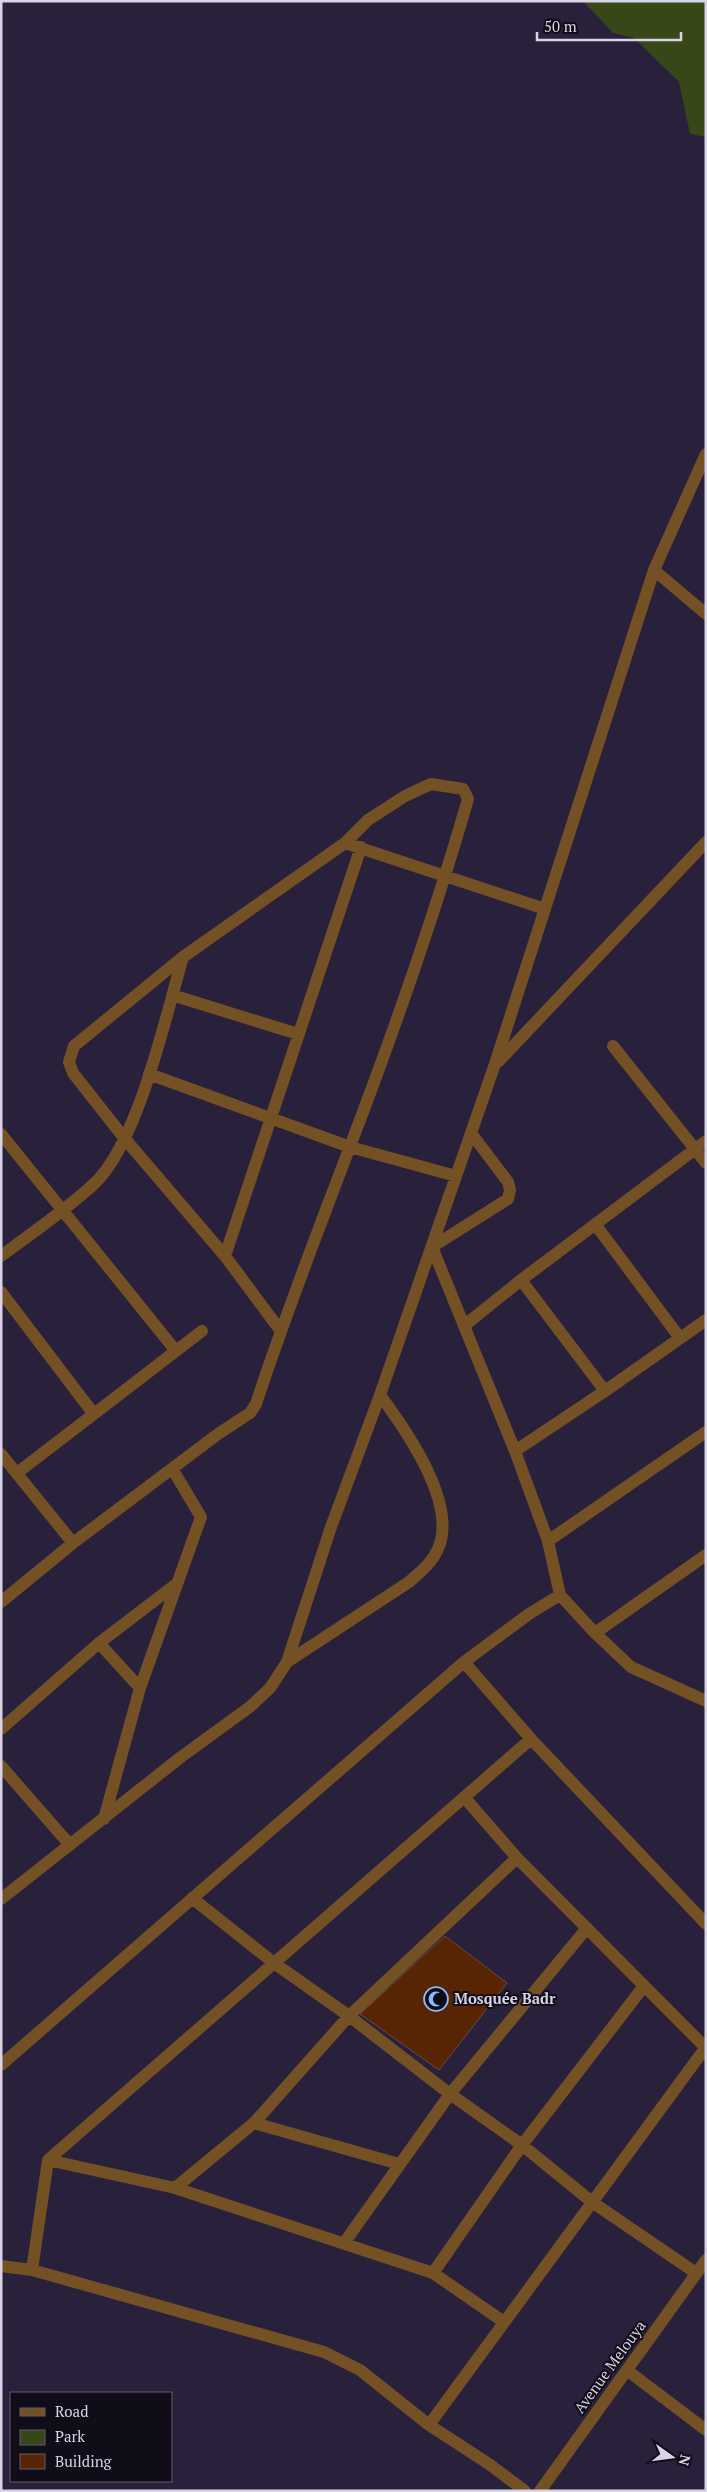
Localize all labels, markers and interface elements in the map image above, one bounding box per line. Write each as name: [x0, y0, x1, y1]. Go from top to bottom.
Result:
scale bar: [537, 10, 681, 42]
text: 50 m: [544, 16, 577, 36]
mosque icon: Mosquée Badr: [423, 1986, 449, 2012]
place label: Mosquée Badr: [454, 1988, 556, 2008]
street label: Avenue Melouya: [569, 2316, 650, 2417]
legend: [10, 2392, 172, 2482]
text: Road: [55, 2401, 88, 2421]
text: Park: [55, 2426, 85, 2446]
north arrow: [647, 2432, 697, 2482]
text: Building: [55, 2451, 113, 2471]
text: N: [675, 2453, 696, 2468]

